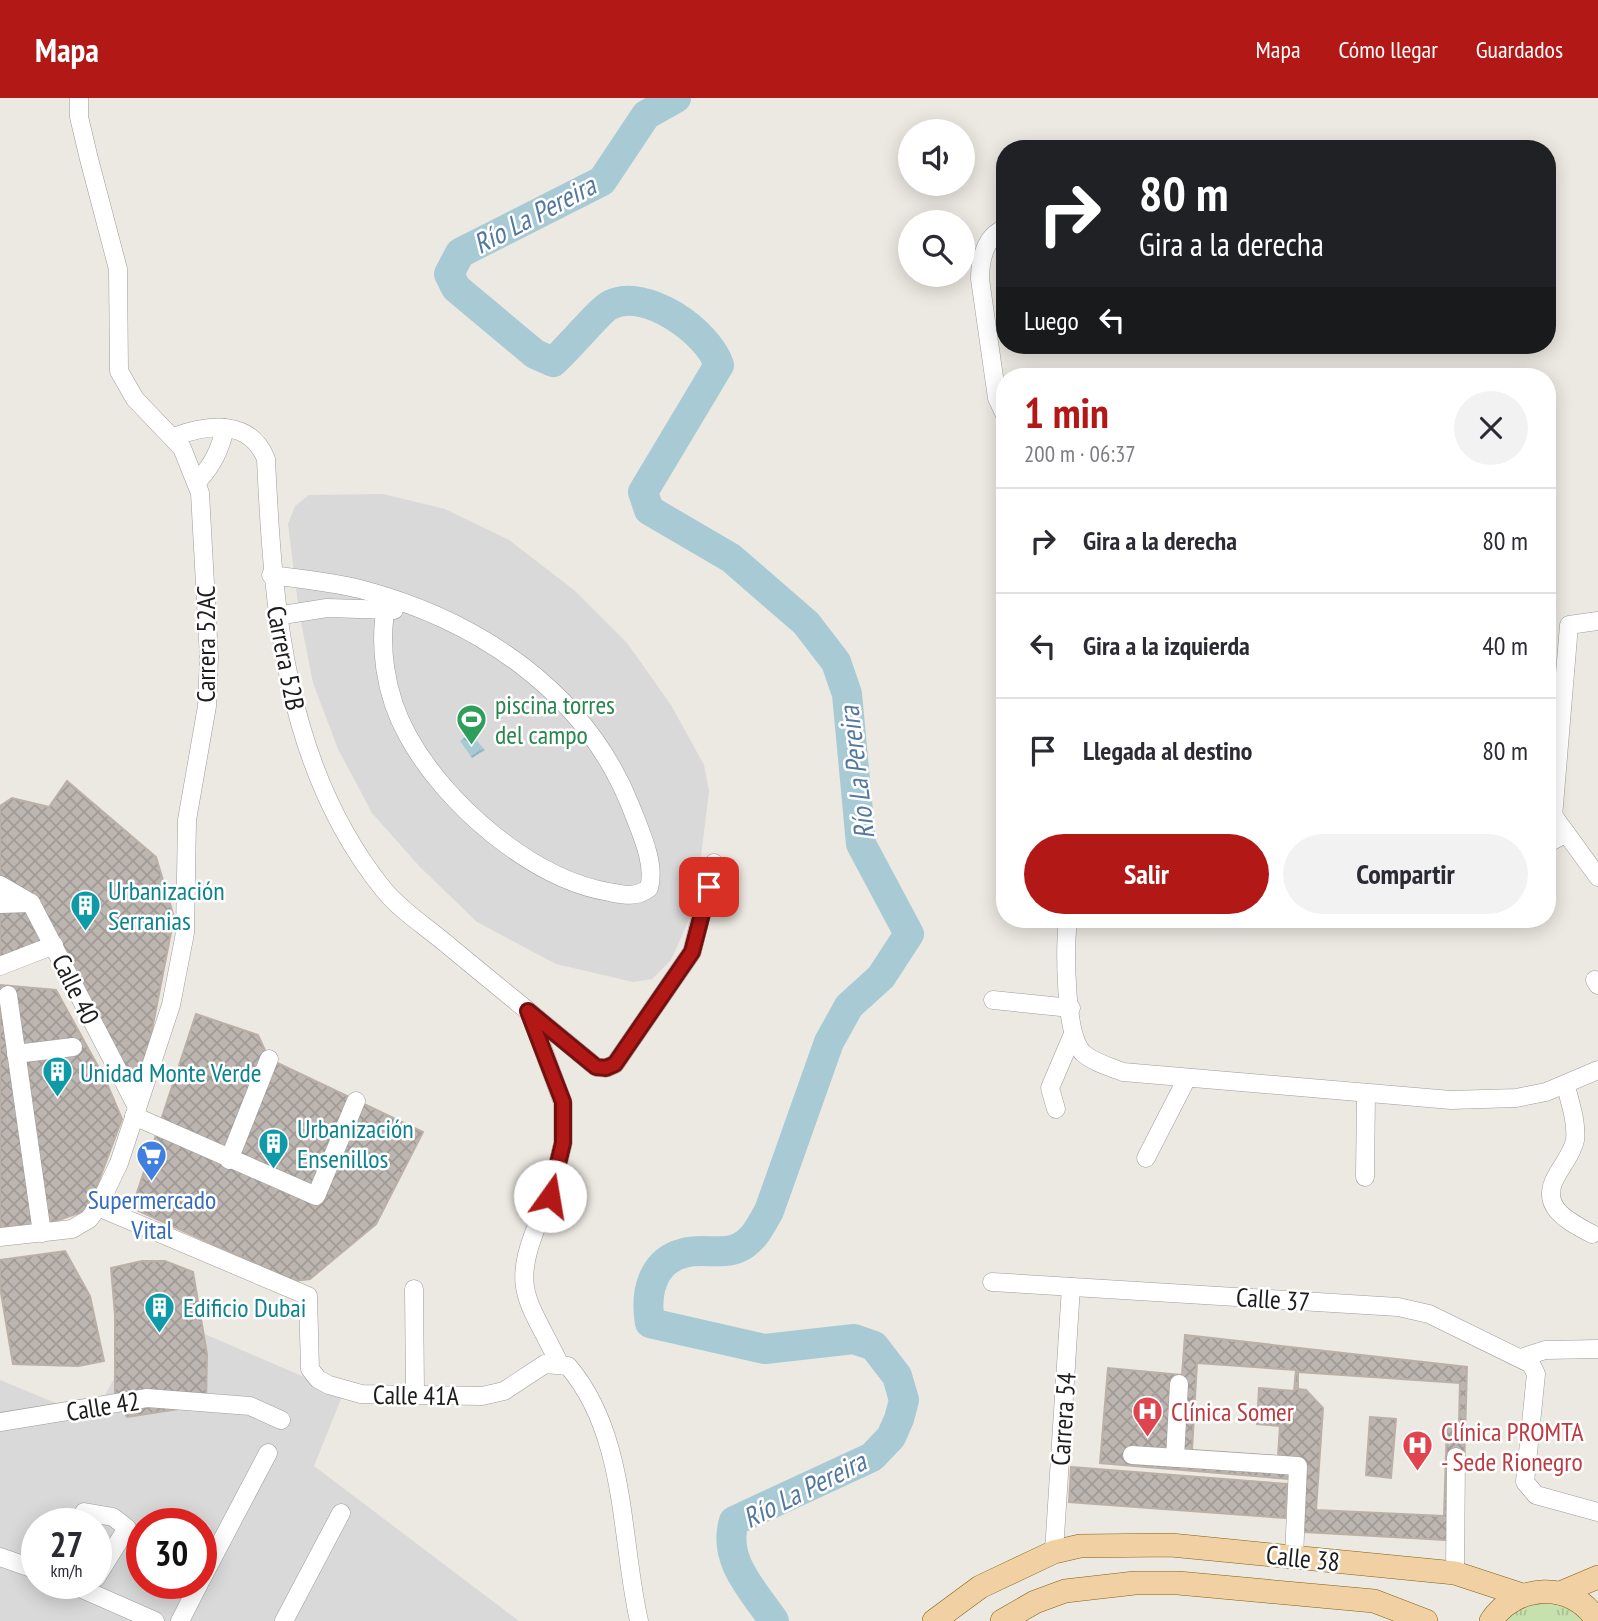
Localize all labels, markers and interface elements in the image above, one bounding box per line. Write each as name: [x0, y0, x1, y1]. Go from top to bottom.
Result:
text: Mapa: [35, 28, 99, 71]
text: Mapa: [1256, 34, 1301, 65]
text: Cómo llegar: [1339, 34, 1438, 65]
text: Guardados: [1476, 34, 1563, 65]
map controls: [898, 119, 975, 287]
button: sound: [898, 119, 975, 196]
text: 80 m: [1139, 161, 1228, 225]
water label: Río La Pereira: [466, 165, 603, 262]
icon: right: [1024, 168, 1115, 259]
button: search: [898, 210, 975, 287]
text: Gira a la derecha: [1139, 223, 1324, 265]
icon: left: [1093, 301, 1131, 339]
text: Luego: [1024, 304, 1079, 337]
text: 1 min: [1024, 385, 1109, 440]
button: close: [1454, 391, 1528, 465]
text: 200 m · 06:37: [1024, 439, 1136, 468]
icon: right: [1024, 522, 1062, 560]
text: Gira a la derecha: [1083, 524, 1237, 557]
text: 80 m: [1482, 524, 1528, 557]
street label: Carrera 52AC: [189, 585, 222, 703]
street label: Carrera 52B: [260, 603, 312, 713]
icon: left: [1024, 627, 1062, 665]
text: Gira a la izquierda: [1083, 629, 1250, 662]
text: 40 m: [1482, 629, 1528, 662]
place label: piscina torres del campo: [495, 688, 615, 751]
sports icon: piscina torres del campo: [455, 702, 489, 746]
water label: Río La Pereira: [829, 703, 882, 841]
icon: arrive: [1024, 732, 1062, 770]
text: Llegada al destino: [1083, 734, 1252, 767]
text: 80 m: [1482, 734, 1528, 767]
button: Salir: [1024, 834, 1269, 914]
button: Compartir: [1283, 834, 1528, 914]
pin: [679, 857, 739, 917]
icon: arrive: [690, 868, 728, 906]
place label: Urbanización Serranias: [108, 874, 225, 937]
building icon: Urbanización Serranias: [68, 888, 102, 932]
street label: Calle 40: [45, 949, 107, 1029]
building icon: Unidad Monte Verde: [40, 1055, 74, 1099]
place label: Unidad Monte Verde: [80, 1056, 261, 1089]
place label: Urbanización Ensenillos: [297, 1112, 414, 1175]
building icon: Urbanización Ensenillos: [257, 1126, 291, 1170]
supermarket icon: Supermercado Vital: [135, 1139, 169, 1183]
position arrow: [513, 1159, 587, 1233]
place label: Supermercado Vital: [88, 1183, 216, 1246]
street label: Calle 37: [1235, 1280, 1311, 1318]
building icon: Edificio Dubai: [143, 1290, 177, 1334]
place label: Edificio Dubai: [183, 1291, 306, 1324]
street label: Carrera 54: [1043, 1371, 1083, 1467]
street label: Calle 41A: [373, 1378, 460, 1412]
street label: Calle 42: [64, 1384, 142, 1428]
hospital icon: Clínica Somer: [1131, 1394, 1165, 1438]
place label: Clínica Somer: [1171, 1395, 1294, 1428]
place label: Clínica PROMTA - Sede Rionegro: [1441, 1415, 1584, 1478]
hospital icon: Clínica PROMTA - Sede Rionegro: [1401, 1429, 1435, 1473]
water label: Río La Pereira: [736, 1441, 873, 1536]
speed limit sign: 30: [126, 1508, 217, 1599]
text: 27: [50, 1521, 83, 1567]
street label: Calle 38: [1265, 1538, 1341, 1578]
text: km/h: [51, 1559, 82, 1582]

